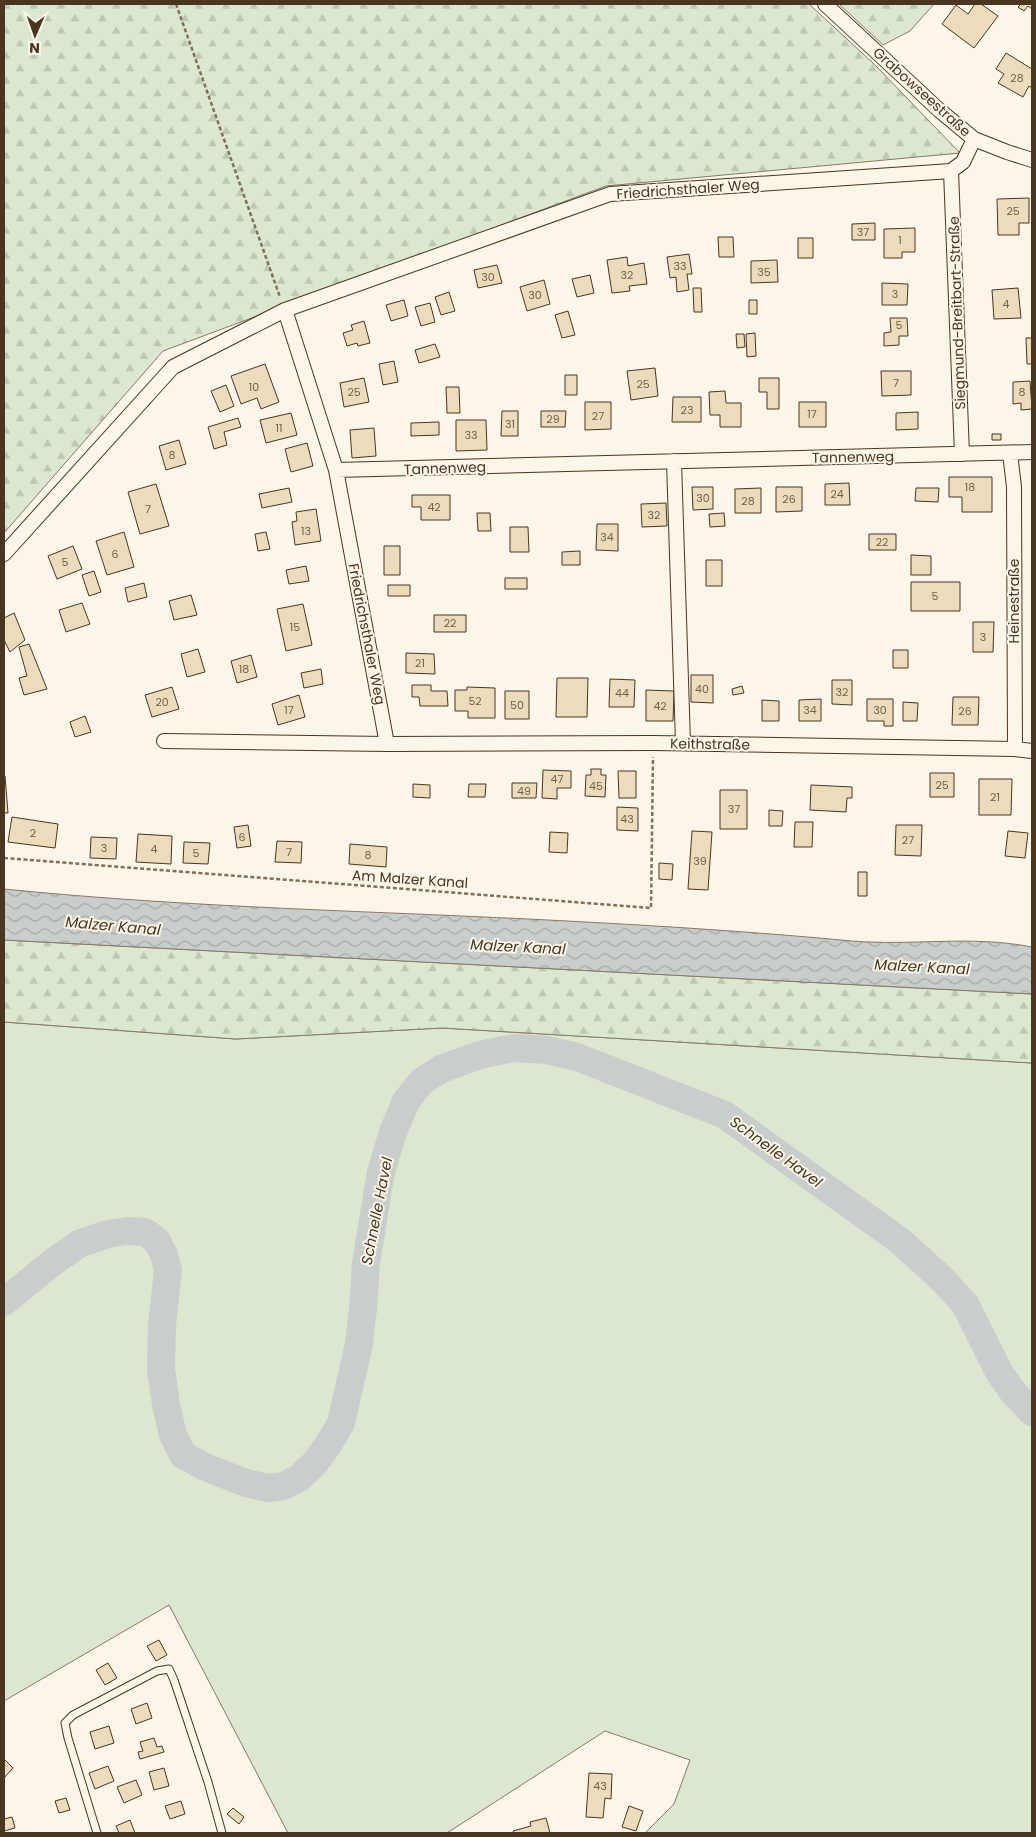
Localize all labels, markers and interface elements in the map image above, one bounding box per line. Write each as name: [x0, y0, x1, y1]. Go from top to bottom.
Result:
north arrow: [10, 10, 60, 60]
text: N: [29, 38, 40, 58]
street label: Grabowseestraße: [869, 43, 976, 142]
house number: 28: [1010, 70, 1024, 86]
street label: Friedrichsthaler Weg: [616, 174, 760, 204]
house number: 25: [1006, 203, 1020, 219]
street label: Siegmund-Breitbart-Straße: [944, 216, 970, 410]
house number: 37: [857, 224, 869, 240]
house number: 1: [898, 232, 902, 248]
house number: 33: [674, 258, 686, 274]
house number: 35: [757, 264, 771, 280]
house number: 32: [621, 267, 633, 283]
house number: 30: [481, 269, 495, 285]
house number: 3: [892, 286, 898, 302]
house number: 30: [528, 287, 542, 303]
house number: 4: [1003, 296, 1010, 312]
house number: 5: [896, 317, 903, 333]
house number: 7: [893, 375, 899, 391]
house number: 25: [636, 376, 650, 392]
house number: 10: [249, 379, 259, 395]
house number: 25: [347, 384, 361, 400]
house number: 8: [1019, 384, 1026, 400]
house number: 23: [681, 402, 693, 418]
house number: 17: [807, 406, 817, 422]
house number: 27: [592, 408, 604, 424]
house number: 29: [546, 411, 560, 427]
house number: 31: [505, 416, 515, 432]
house number: 11: [275, 420, 283, 436]
house number: 33: [465, 427, 477, 443]
street label: Tannenweg: [812, 446, 894, 468]
house number: 8: [169, 447, 176, 463]
street label: Tannenweg: [404, 457, 486, 479]
house number: 18: [965, 479, 975, 495]
house number: 24: [830, 486, 844, 502]
house number: 30: [696, 490, 710, 506]
house number: 26: [782, 491, 796, 507]
house number: 28: [741, 493, 755, 509]
house number: 42: [427, 499, 441, 515]
house number: 7: [145, 501, 151, 517]
house number: 32: [648, 507, 660, 523]
house number: 13: [301, 523, 311, 539]
house number: 34: [600, 529, 614, 545]
house number: 22: [876, 534, 888, 550]
house number: 6: [112, 546, 119, 562]
house number: 5: [62, 554, 69, 570]
street label: Heinestraße: [1004, 558, 1024, 643]
street label: Friedrichsthaler Weg: [343, 562, 391, 706]
house number: 5: [932, 588, 939, 604]
house number: 22: [444, 615, 456, 631]
house number: 15: [290, 619, 300, 635]
house number: 3: [980, 629, 986, 645]
house number: 21: [415, 655, 425, 671]
house number: 18: [239, 661, 249, 677]
house number: 40: [695, 681, 709, 697]
house number: 32: [836, 684, 848, 700]
house number: 44: [615, 685, 629, 701]
house number: 52: [468, 693, 482, 709]
house number: 20: [155, 694, 169, 710]
house number: 50: [510, 697, 524, 713]
house number: 42: [653, 698, 667, 714]
house number: 17: [284, 702, 294, 718]
house number: 34: [803, 702, 817, 718]
house number: 30: [873, 702, 887, 718]
house number: 26: [958, 703, 972, 719]
street label: Keithstraße: [670, 733, 750, 755]
house number: 47: [551, 771, 563, 787]
house number: 25: [935, 777, 949, 793]
house number: 45: [589, 778, 603, 794]
house number: 49: [517, 783, 531, 799]
house number: 21: [990, 789, 1000, 805]
house number: 37: [728, 801, 740, 817]
house number: 43: [620, 811, 634, 827]
house number: 2: [30, 825, 36, 841]
house number: 6: [239, 829, 246, 845]
house number: 27: [902, 832, 914, 848]
house number: 3: [101, 840, 107, 856]
house number: 4: [151, 841, 158, 857]
house number: 7: [286, 844, 292, 860]
house number: 5: [193, 845, 200, 861]
house number: 8: [365, 847, 372, 863]
house number: 39: [693, 853, 707, 869]
street label: Am Malzer Kanal: [351, 865, 469, 893]
water label: Malzer Kanal: [65, 911, 162, 940]
water label: Malzer Kanal: [470, 934, 567, 960]
water label: Malzer Kanal: [874, 954, 971, 980]
water label: Schnelle Havel: [726, 1111, 827, 1192]
water label: Schnelle Havel: [356, 1155, 397, 1267]
house number: 43: [593, 1778, 607, 1794]

